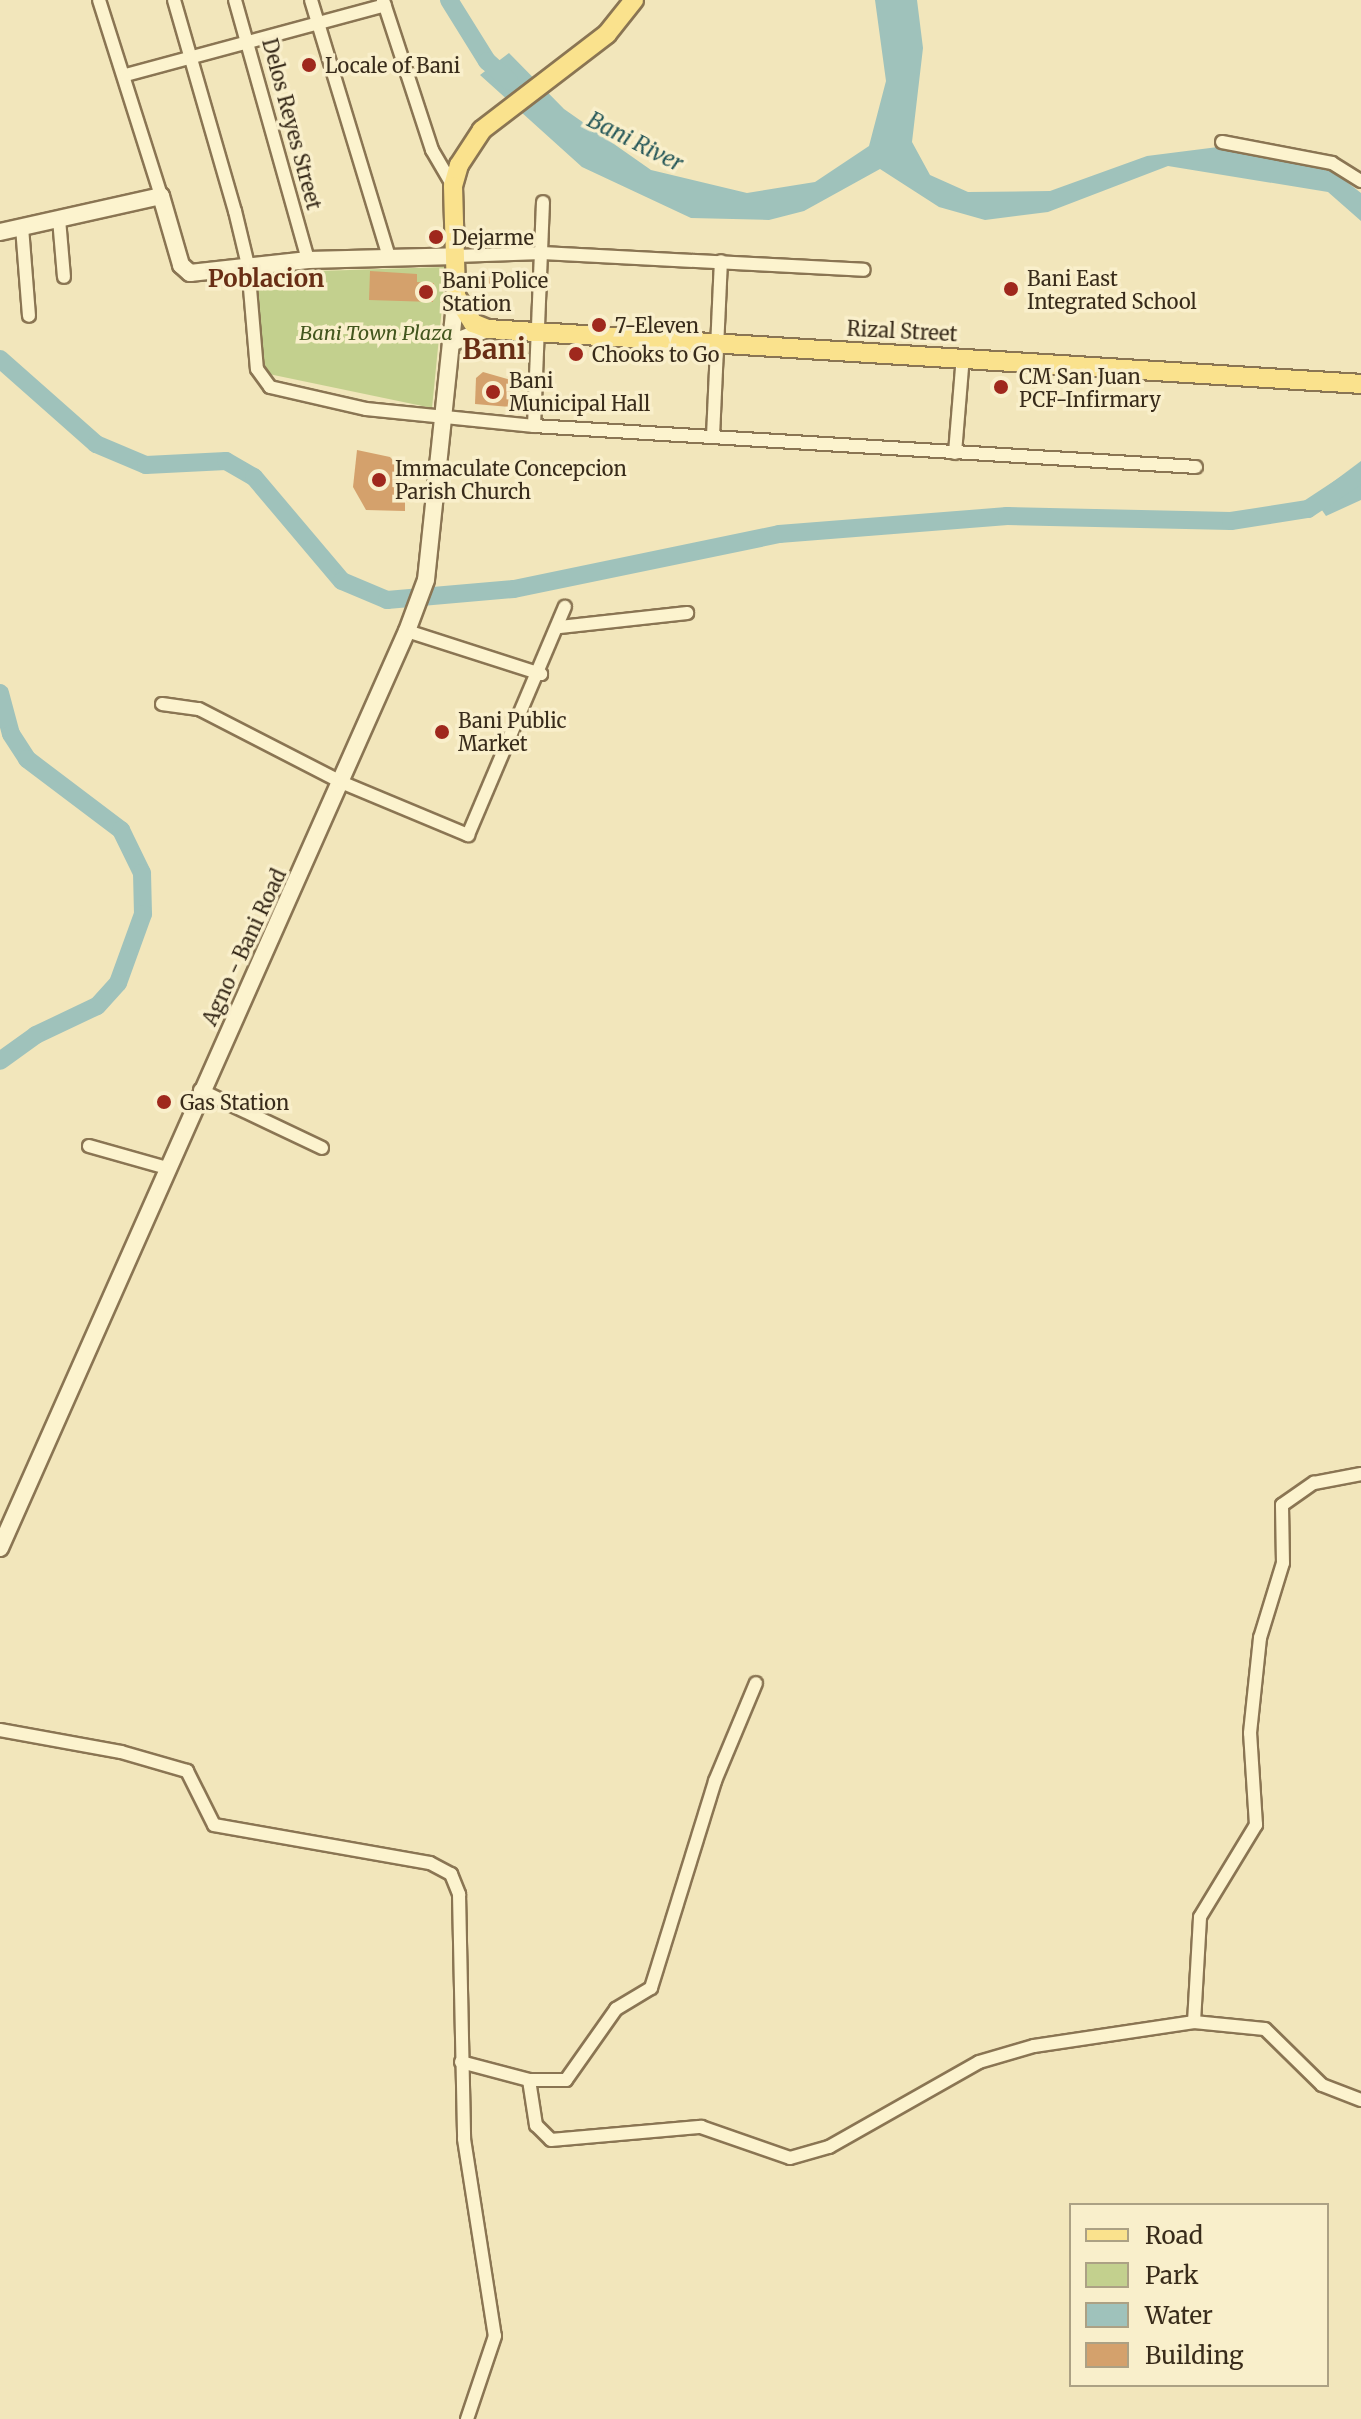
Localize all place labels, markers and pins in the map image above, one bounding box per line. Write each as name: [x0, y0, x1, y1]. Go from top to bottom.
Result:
place label: Locale of Bani: [325, 53, 460, 77]
marker: Locale of Bani: [300, 56, 318, 74]
place label: Dejarme: [452, 225, 534, 249]
marker: Dejarme: [427, 228, 445, 246]
place label: Bani East Integrated School: [1027, 266, 1197, 313]
place label: Bani Police Station: [442, 268, 548, 315]
marker: Bani East Integrated School: [1002, 280, 1020, 298]
marker: Bani Police Station: [417, 283, 435, 301]
place label: 7-Eleven: [615, 313, 699, 337]
marker: 7-Eleven: [590, 316, 608, 334]
place label: Chooks to Go: [592, 342, 720, 366]
marker: Chooks to Go: [567, 345, 585, 363]
place label: CM San Juan PCF-Infirmary: [1019, 364, 1161, 411]
place label: Bani Municipal Hall: [509, 368, 650, 415]
marker: CM San Juan PCF-Infirmary: [990, 376, 1012, 398]
marker: Bani Municipal Hall: [484, 383, 502, 401]
place label: Immaculate Concepcion Parish Church: [395, 456, 627, 503]
marker: Immaculate Concepcion Parish Church: [370, 471, 388, 489]
place label: Bani Public Market: [458, 708, 567, 755]
marker: Bani Public Market: [433, 723, 451, 741]
place label: Gas Station: [180, 1090, 289, 1114]
marker: Gas Station: [155, 1093, 173, 1111]

